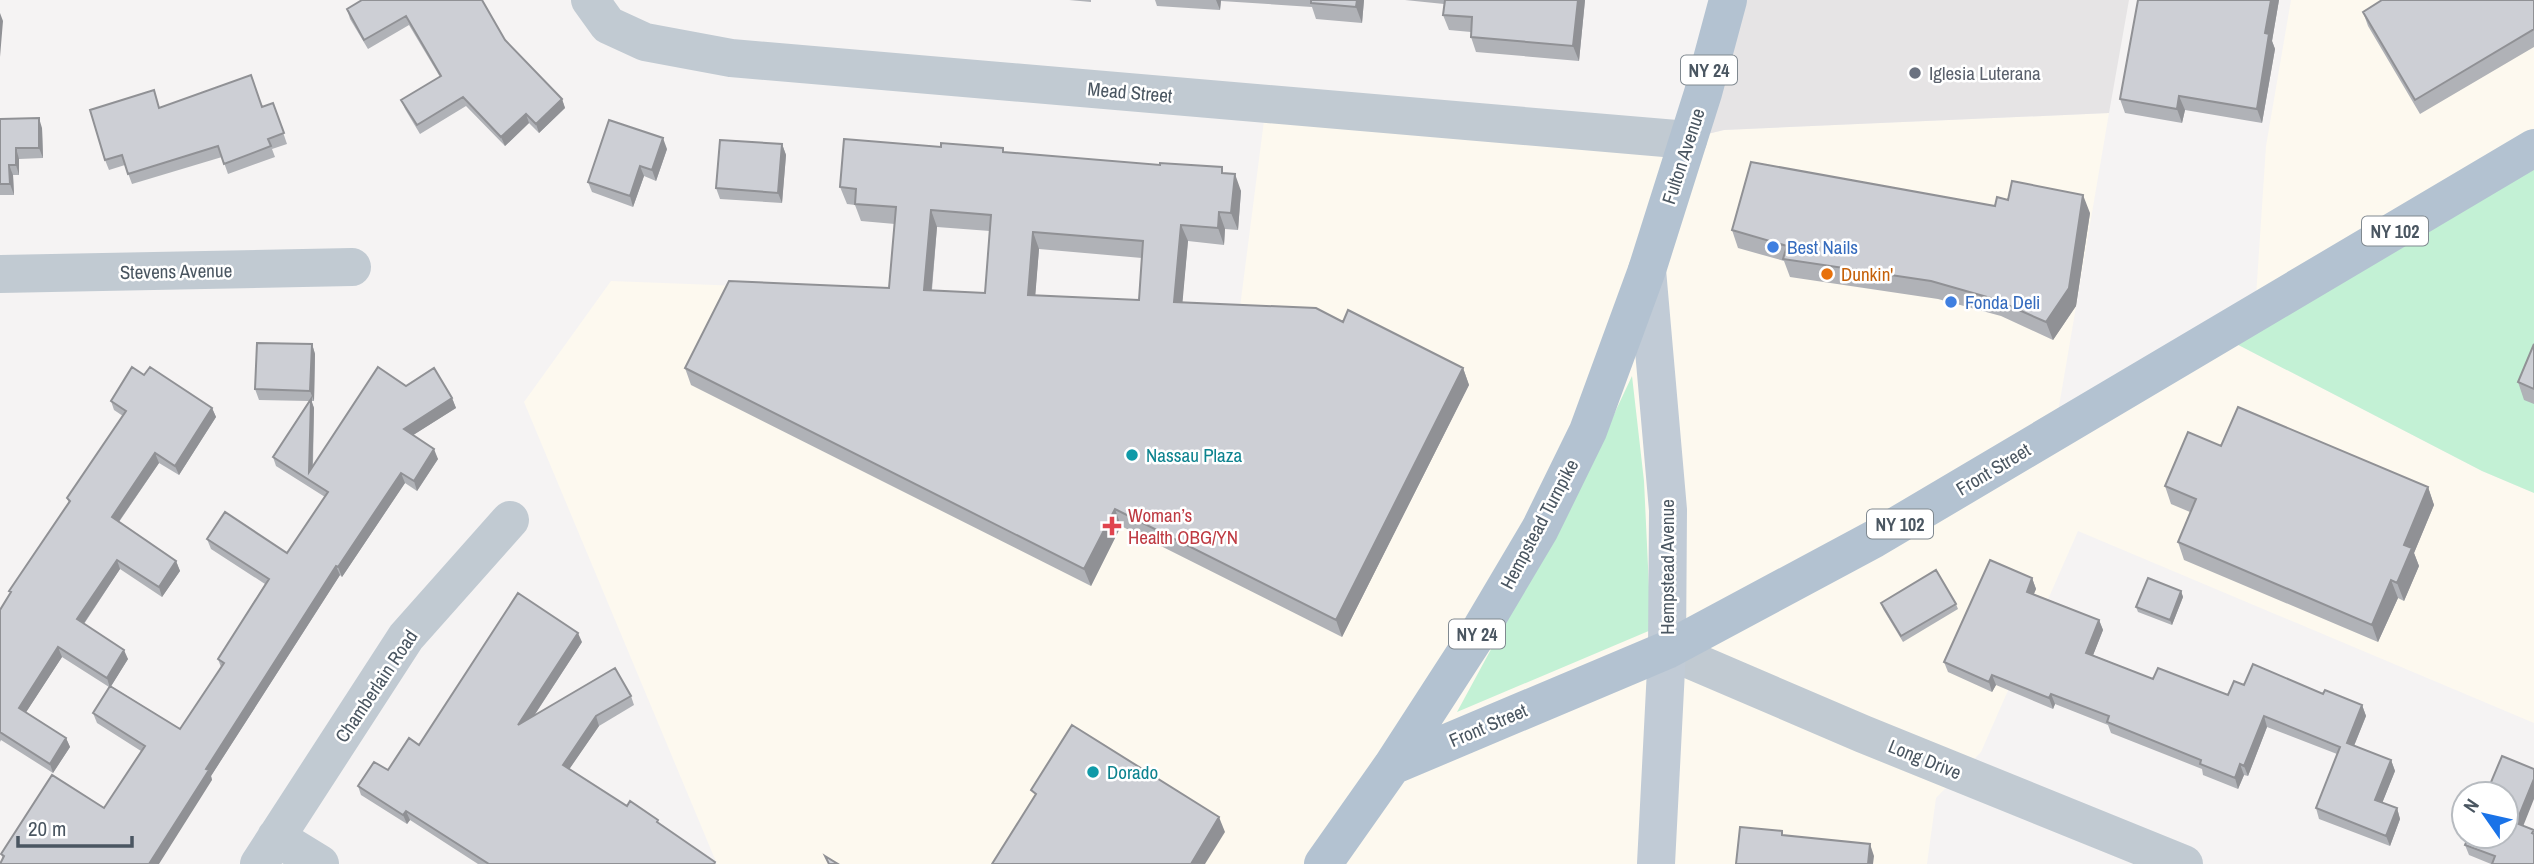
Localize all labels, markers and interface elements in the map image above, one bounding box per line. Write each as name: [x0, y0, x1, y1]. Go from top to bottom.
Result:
road number: NY 24: [1681, 56, 1737, 84]
place label: Iglesia Luterana: [1929, 60, 2041, 86]
marker: Iglesia Luterana: [1907, 65, 1923, 81]
street label: Mead Street: [1087, 75, 1174, 109]
street label: Fulton Avenue: [1655, 105, 1711, 207]
road number: NY 102: [2362, 216, 2428, 246]
place label: Best Nails: [1787, 234, 1858, 260]
marker: Best Nails: [1765, 239, 1781, 255]
street label: Stevens Avenue: [120, 257, 232, 285]
place label: Dunkin': [1841, 261, 1893, 287]
marker: Dunkin': [1819, 266, 1835, 282]
place label: Fonda Deli: [1965, 289, 2040, 315]
marker: Fonda Deli: [1943, 294, 1959, 310]
street label: Front Street: [1951, 436, 2036, 501]
place label: Nassau Plaza: [1146, 442, 1242, 468]
marker: Nassau Plaza: [1124, 447, 1140, 463]
street label: Hempstead Turnpike: [1494, 454, 1584, 594]
street label: Hempstead Avenue: [1654, 499, 1680, 635]
place label: Woman’s Health OBG/YN: [1128, 502, 1238, 550]
road number: NY 102: [1867, 510, 1933, 538]
marker: Woman’s Health OBG/YN: [1102, 516, 1122, 536]
road number: NY 24: [1449, 620, 1505, 648]
street label: Chamberlain Road: [329, 625, 423, 747]
street label: Front Street: [1445, 697, 1532, 753]
street label: Long Drive: [1885, 733, 1965, 785]
place label: Dorado: [1107, 759, 1158, 785]
marker: Dorado: [1085, 764, 1101, 780]
north arrow: [2450, 780, 2520, 850]
text: N: [2457, 794, 2485, 817]
scale bar: [18, 804, 131, 848]
text: 20 m: [28, 814, 66, 843]

